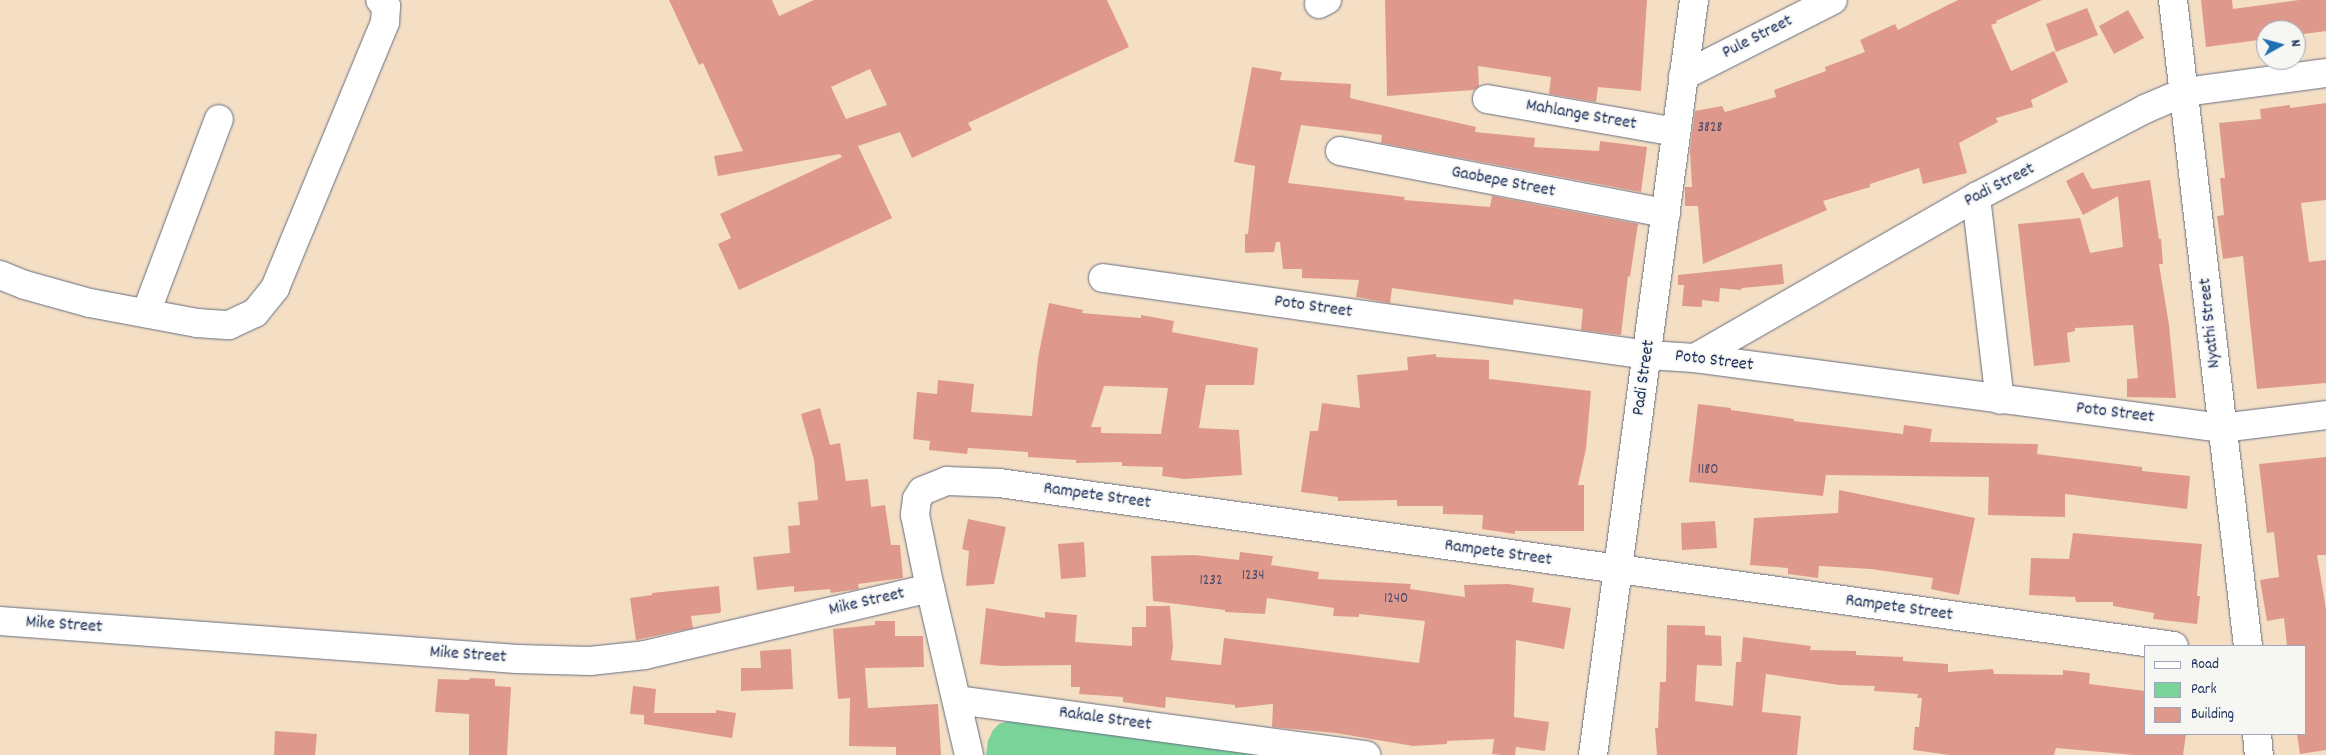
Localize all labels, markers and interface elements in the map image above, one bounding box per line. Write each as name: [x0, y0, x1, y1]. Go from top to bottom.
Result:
street label: Pule Street: [1719, 11, 1797, 65]
north arrow: [2256, 20, 2306, 70]
text: N: [2285, 39, 2305, 48]
street label: Mahlange Street: [1524, 96, 1638, 136]
house number: 3828: [1697, 120, 1723, 138]
street label: Padi Street: [1961, 159, 2039, 213]
street label: Gaobepe Street: [1449, 162, 1557, 204]
street label: Nyathi Street: [2196, 277, 2226, 369]
street label: Poto Street: [1273, 292, 1353, 324]
street label: Padi Street: [1629, 339, 1661, 417]
street label: Poto Street: [1674, 346, 1754, 378]
street label: Poto Street: [2075, 398, 2155, 430]
house number: 1180: [1698, 462, 1718, 480]
street label: Rampete Street: [1042, 479, 1152, 515]
street label: Rampete Street: [1443, 536, 1553, 572]
house number: 1234: [1242, 568, 1264, 586]
house number: 1232: [1199, 573, 1223, 591]
street label: Mike Street: [827, 584, 907, 622]
house number: 1240: [1384, 591, 1408, 609]
street label: Rampete Street: [1844, 591, 1954, 627]
street label: Mike Street: [25, 613, 103, 639]
street label: Mike Street: [429, 643, 507, 669]
legend: [2144, 645, 2306, 735]
text: Road: [2191, 654, 2219, 676]
text: Park: [2191, 679, 2217, 701]
street label: Rakale Street: [1057, 703, 1153, 737]
text: Building: [2191, 704, 2234, 726]

